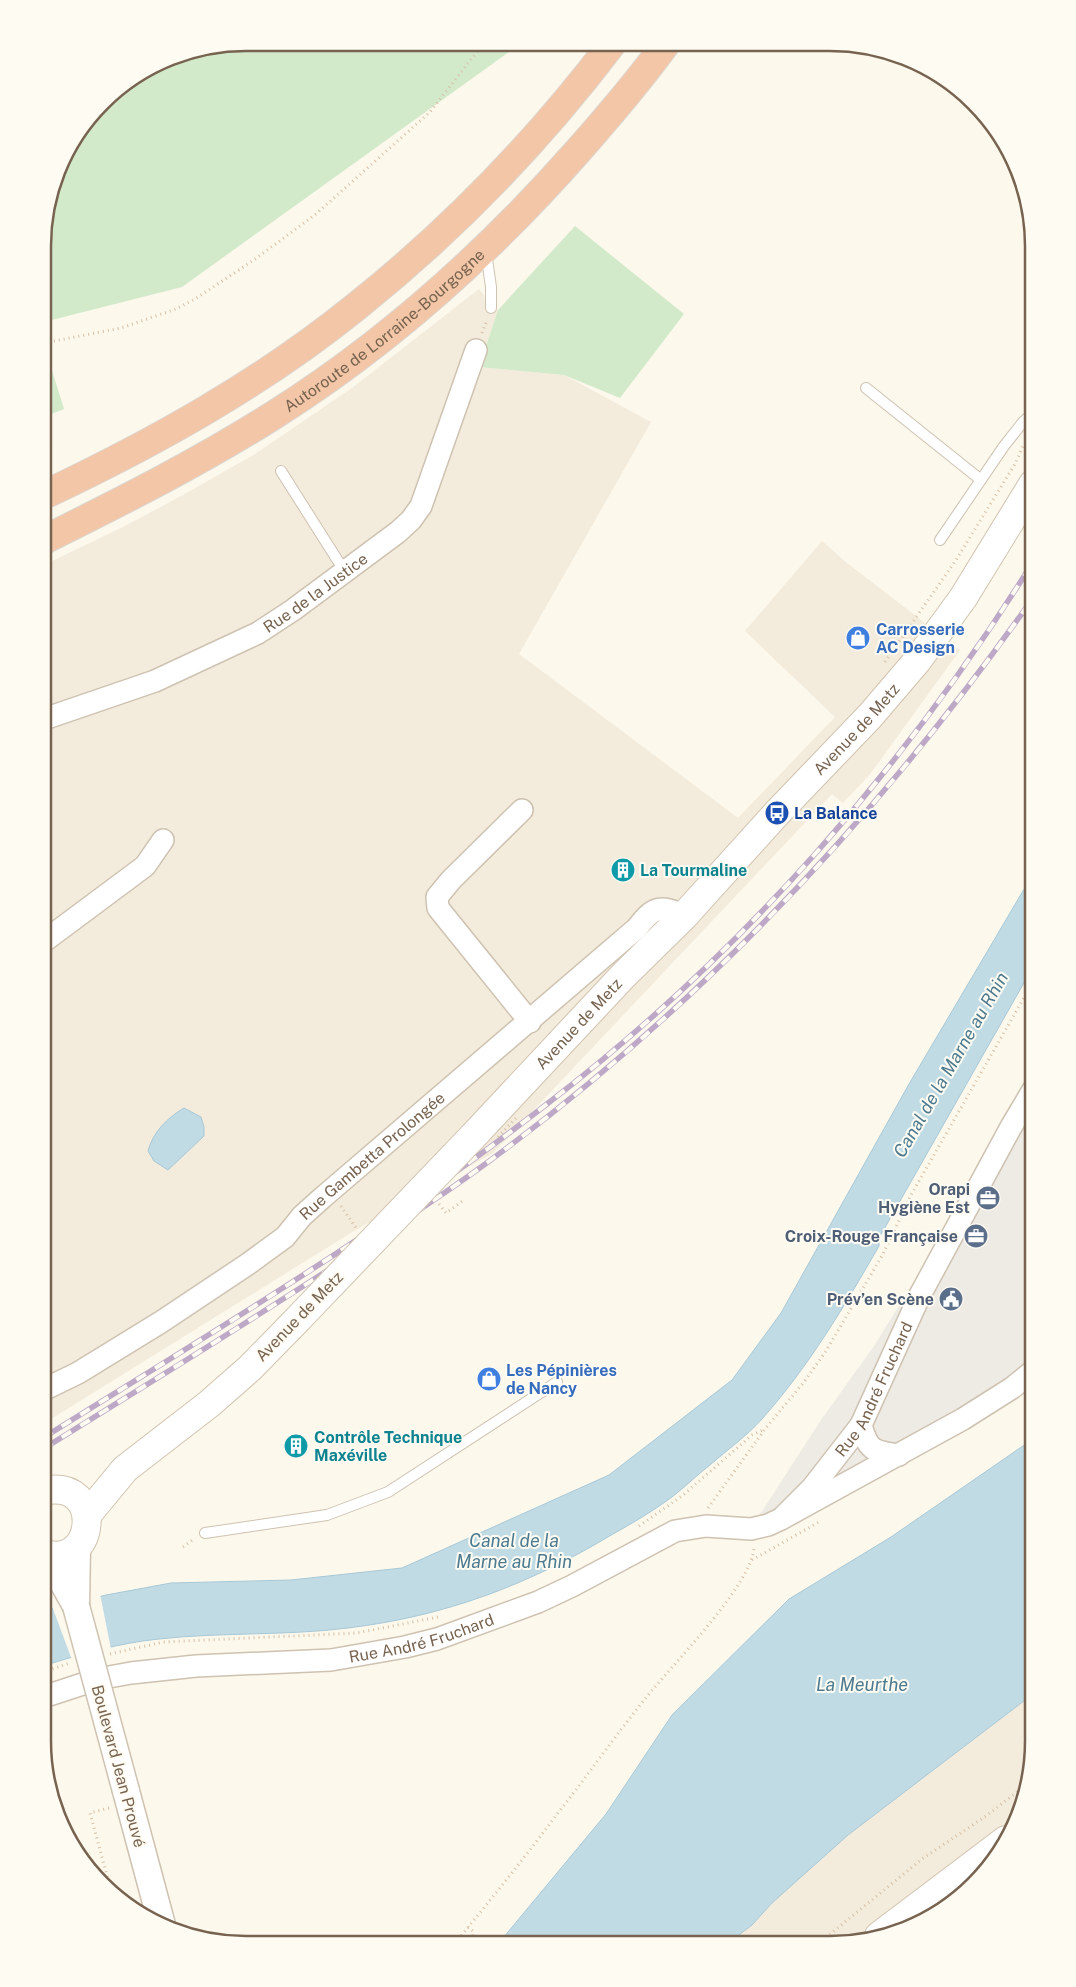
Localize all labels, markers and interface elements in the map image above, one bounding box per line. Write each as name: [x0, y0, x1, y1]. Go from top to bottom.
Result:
street label: Autoroute de Lorraine-Bourgogne: [281, 245, 488, 416]
street label: Rue de la Justice: [260, 549, 371, 637]
place label: Carrosserie AC Design: [876, 620, 965, 657]
shop icon: Carrosserie AC Design: [845, 625, 871, 651]
street label: Avenue de Metz: [810, 679, 904, 779]
bus stop icon: La Balance: [764, 800, 790, 826]
place label: La Balance: [794, 804, 878, 823]
building icon: La Tourmaline: [610, 857, 636, 883]
place label: La Tourmaline: [640, 861, 747, 880]
water label: Canal de la Marne au Rhin: [889, 968, 1012, 1161]
street label: Avenue de Metz: [532, 974, 626, 1073]
street label: Rue Gambetta Prolongée: [295, 1088, 449, 1224]
place label: Orapi Hygiène Est: [878, 1180, 970, 1217]
office icon: Orapi Hygiène Est: [975, 1185, 1001, 1211]
office icon: Croix-Rouge Française: [963, 1223, 989, 1249]
place label: Croix-Rouge Française: [785, 1227, 958, 1246]
street label: Avenue de Metz: [252, 1267, 347, 1365]
public building icon: Prév’en Scène: [938, 1286, 964, 1312]
place label: Prév’en Scène: [827, 1290, 934, 1309]
street label: Rue André Fruchard: [831, 1319, 917, 1460]
place label: Les Pépinières de Nancy: [506, 1361, 617, 1398]
shop icon: Les Pépinières de Nancy: [476, 1366, 502, 1392]
place label: Contrôle Technique Maxéville: [314, 1428, 462, 1465]
building icon: Contrôle Technique Maxéville: [283, 1433, 309, 1459]
water label: Canal de la Marne au Rhin: [456, 1530, 572, 1572]
street label: Rue André Fruchard: [347, 1610, 497, 1667]
water label: La Meurthe: [816, 1674, 908, 1695]
street label: Boulevard Jean Prouvé: [88, 1683, 149, 1850]

